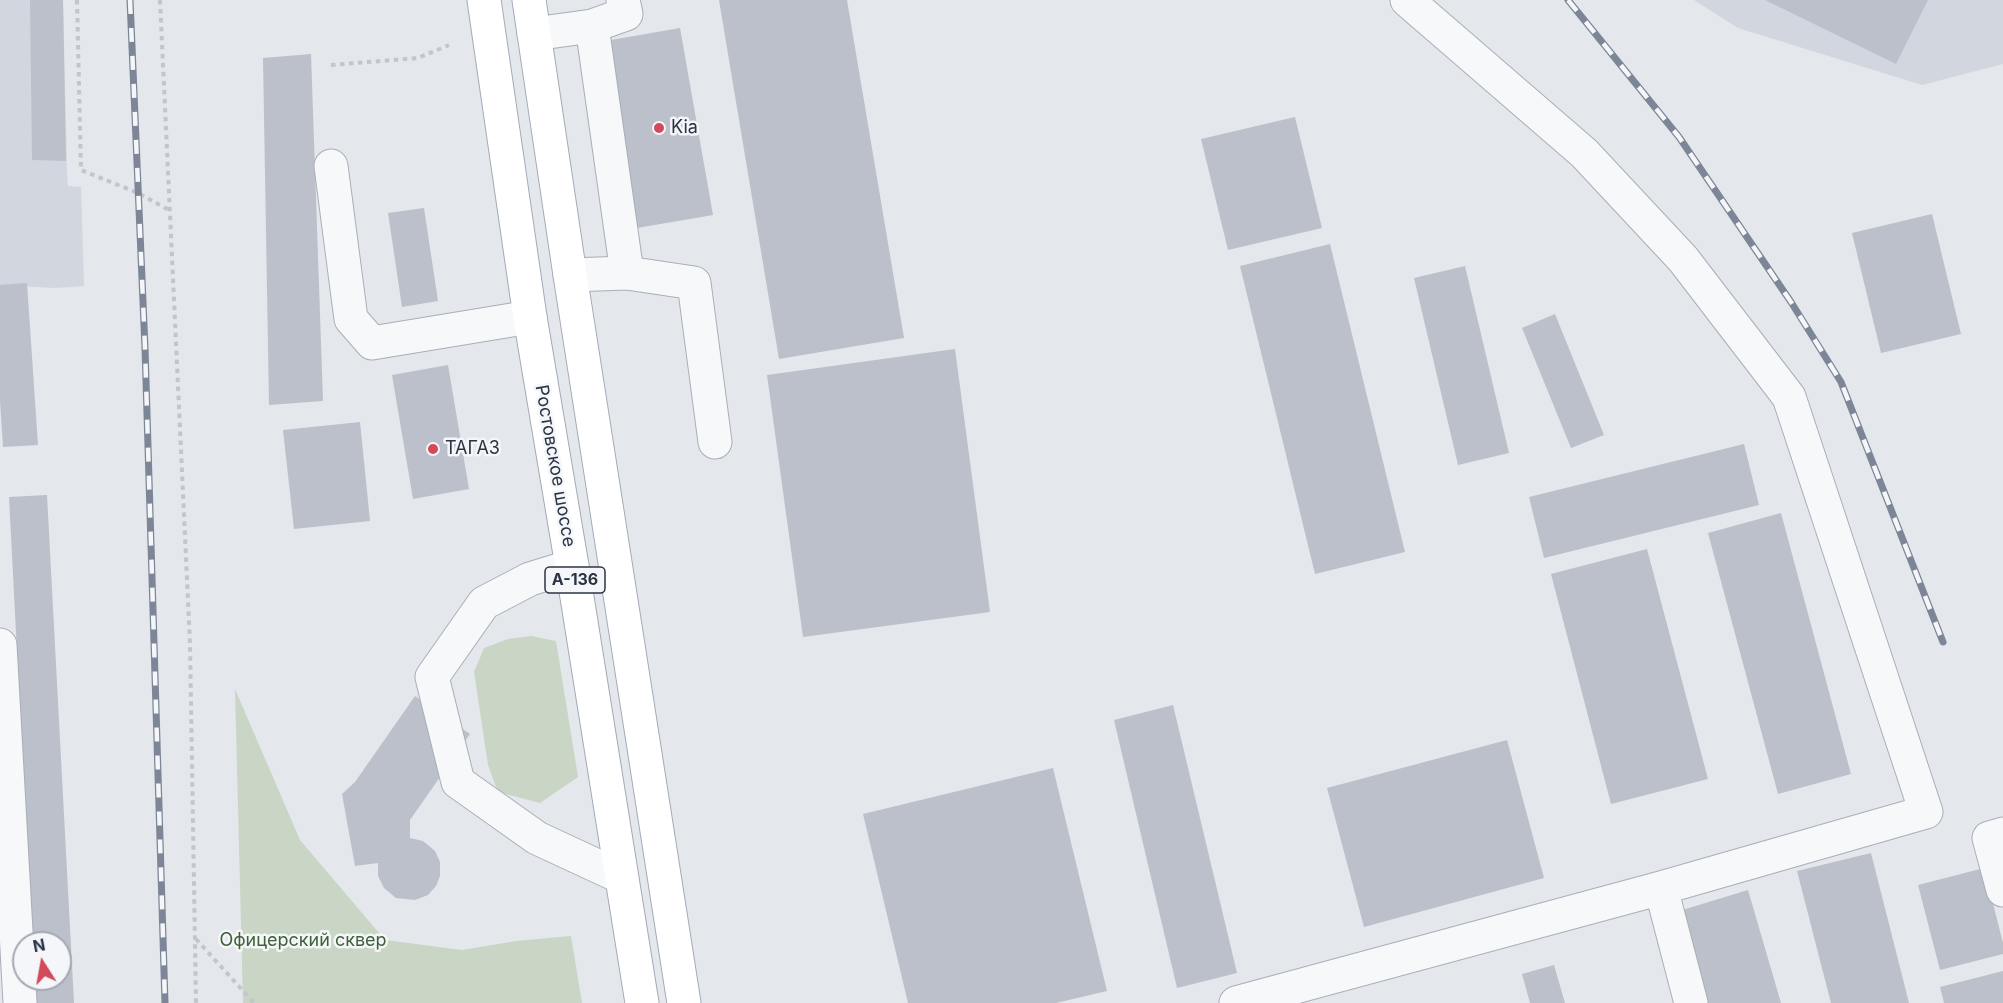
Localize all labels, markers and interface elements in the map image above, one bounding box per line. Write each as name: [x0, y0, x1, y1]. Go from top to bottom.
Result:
place label: Kia: [671, 117, 698, 139]
marker: Kia: [652, 121, 666, 135]
street label: Ростовское шоссе: [530, 383, 580, 549]
place label: ТАГАЗ: [445, 438, 500, 460]
marker: ТАГАЗ: [426, 442, 440, 456]
road number: А-136: [545, 567, 605, 593]
park label: Офицерский сквер: [219, 930, 387, 952]
north arrow: [12, 931, 72, 991]
text: N: [31, 934, 47, 956]

